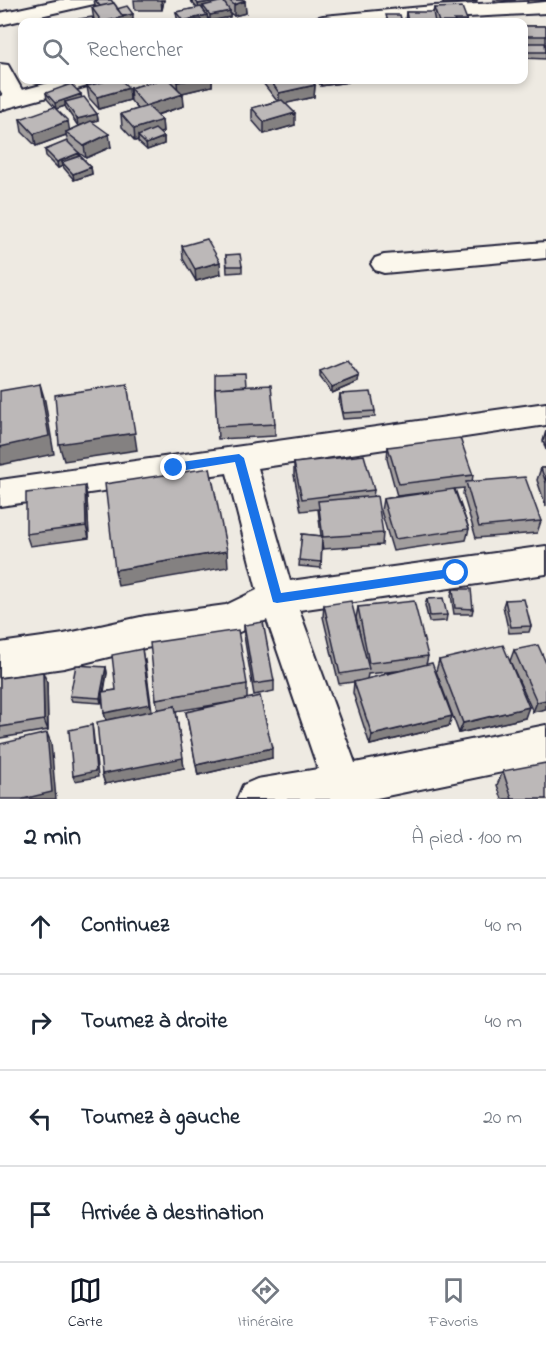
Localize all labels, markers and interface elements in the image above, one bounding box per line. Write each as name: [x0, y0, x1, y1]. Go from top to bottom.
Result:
search box: [18, 18, 528, 84]
icon: search: [39, 35, 72, 68]
text: Rechercher: [87, 35, 183, 67]
route end: [160, 454, 186, 480]
route start: [442, 559, 468, 585]
text: 2 min: [24, 819, 81, 857]
text: À pied · 100 m: [412, 824, 522, 853]
icon: ahead: [24, 910, 57, 943]
text: Continuez: [81, 910, 169, 942]
text: 40 m: [485, 912, 522, 941]
icon: right: [24, 1006, 57, 1039]
text: Tournez à droite: [81, 1006, 227, 1038]
text: 40 m: [485, 1008, 522, 1037]
icon: left: [24, 1102, 57, 1135]
text: Tournez à gauche: [81, 1102, 240, 1134]
text: 20 m: [483, 1104, 522, 1133]
icon: arrive: [24, 1198, 57, 1231]
text: Arrivée à destination: [81, 1198, 264, 1230]
tab: Carte: [68, 1274, 103, 1334]
tab: Itinéraire: [238, 1274, 294, 1334]
tab: Favoris: [429, 1274, 478, 1334]

